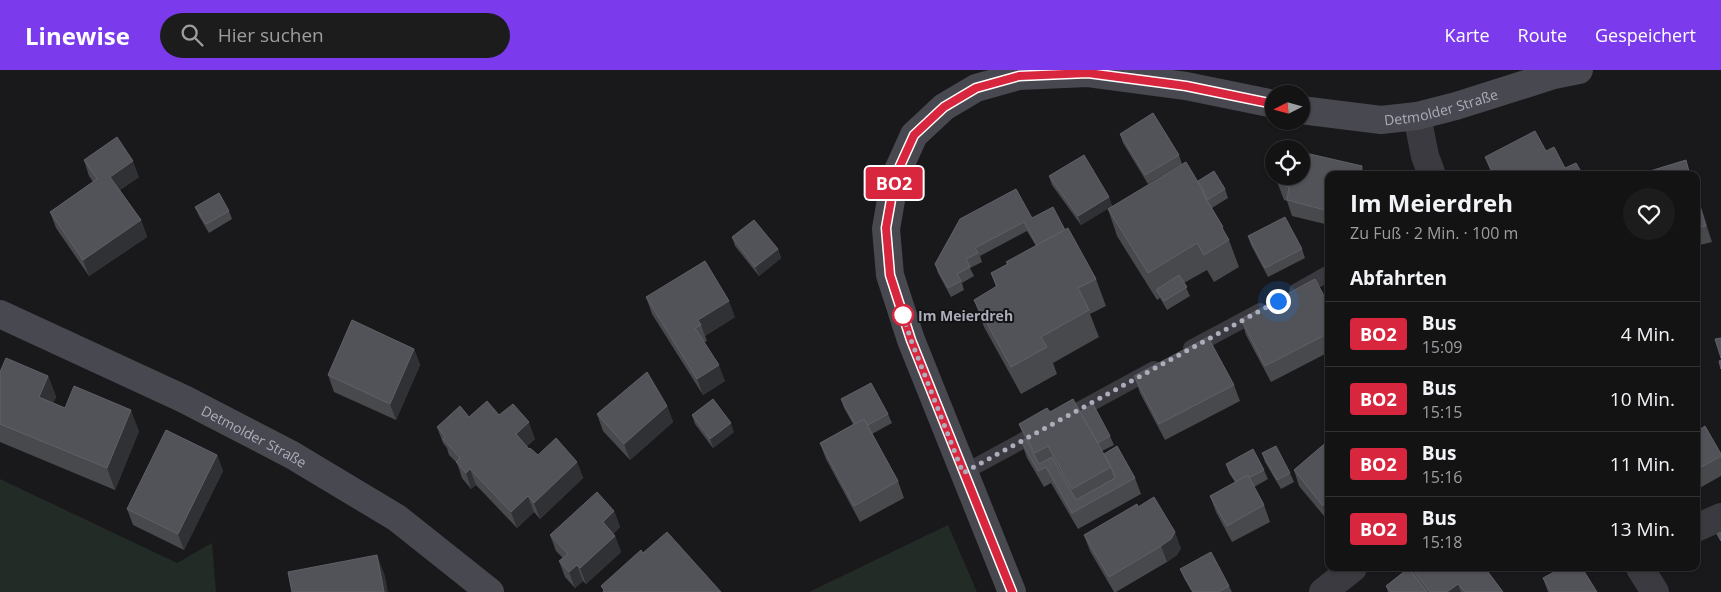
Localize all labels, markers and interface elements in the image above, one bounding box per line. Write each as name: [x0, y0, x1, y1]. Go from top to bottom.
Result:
search box: [160, 13, 510, 58]
text: Linewise: [25, 19, 130, 52]
icon: search: [178, 21, 206, 49]
text: Hier suchen: [218, 22, 324, 48]
text: Karte: [1445, 23, 1490, 47]
text: Route: [1518, 23, 1567, 47]
text: Gespeichert: [1595, 23, 1696, 47]
street label: Detmolder Straße: [1383, 84, 1500, 129]
north arrow: [1265, 85, 1310, 130]
map controls: [1265, 85, 1310, 185]
button: locate: [1265, 140, 1310, 185]
line badge: BO2: [865, 167, 923, 199]
text: BO2: [876, 171, 912, 195]
text: Im Meierdreh: [1350, 186, 1513, 219]
button: heart: [1623, 188, 1675, 240]
text: Zu Fuß · 2 Min. · 100 m: [1350, 222, 1518, 244]
text: Abfahrten: [1350, 265, 1447, 291]
your location: [1266, 289, 1291, 314]
marker: Im Meierdreh: [892, 304, 914, 326]
place label: Im Meierdreh: [918, 306, 1013, 325]
text: Bus: [1422, 310, 1456, 336]
text: 4 Min.: [1621, 321, 1675, 347]
text: BO2: [1360, 322, 1397, 346]
text: 15:09: [1422, 336, 1463, 358]
text: Bus: [1422, 375, 1456, 401]
text: 10 Min.: [1610, 386, 1675, 412]
text: BO2: [1360, 387, 1397, 411]
street label: Detmolder Straße: [198, 400, 311, 471]
text: 15:15: [1422, 401, 1463, 423]
text: Bus: [1422, 440, 1456, 466]
text: 11 Min.: [1610, 451, 1675, 477]
text: BO2: [1360, 452, 1397, 476]
text: 15:16: [1422, 466, 1463, 488]
text: Bus: [1422, 505, 1456, 531]
text: 13 Min.: [1610, 516, 1675, 542]
text: BO2: [1360, 517, 1397, 541]
text: 15:18: [1422, 531, 1463, 553]

